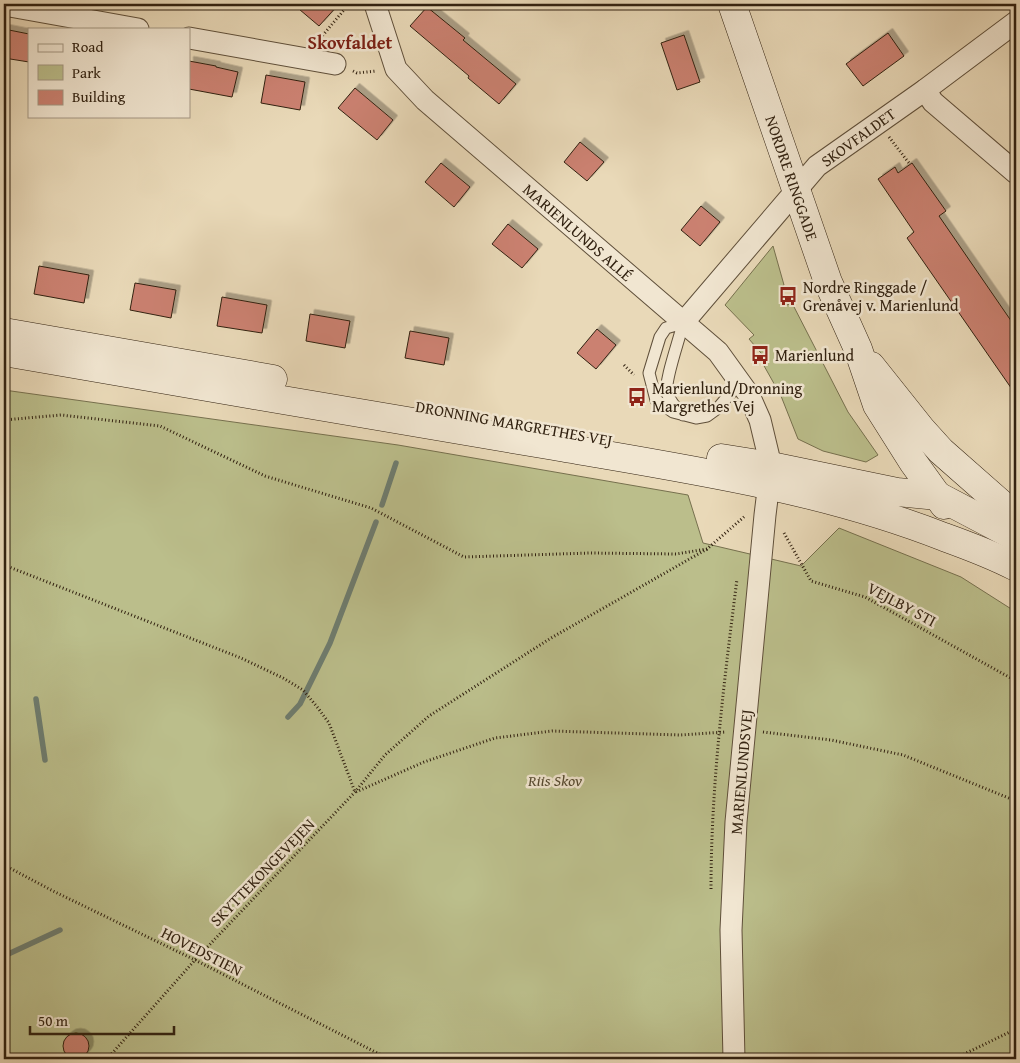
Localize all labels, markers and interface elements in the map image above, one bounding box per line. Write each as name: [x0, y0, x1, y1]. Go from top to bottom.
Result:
legend: [28, 28, 190, 118]
district label: Skovfaldet: [308, 29, 393, 56]
text: Road: [72, 36, 103, 57]
text: Park: [72, 62, 101, 83]
text: Building: [72, 86, 126, 107]
street label: SKOVFALDET: [816, 102, 900, 172]
street label: NORDRE RINGGADE: [759, 112, 825, 244]
street label: MARIENLUNDS ALLÉ: [518, 177, 638, 287]
place label: Nordre Ringgade / Grenåvej v. Marienlund: [803, 275, 959, 317]
bus stop icon: Nordre Ringgade / Grenåvej v. Marienlund: [777, 285, 799, 307]
place label: Marienlund: [775, 343, 854, 367]
bus stop icon: Marienlund: [749, 344, 771, 366]
place label: Marienlund/Dronning Margrethes Vej: [652, 376, 802, 418]
bus stop icon: Marienlund/Dronning Margrethes Vej: [626, 386, 648, 408]
street label: DRONNING MARGRETHES VEJ: [414, 394, 614, 452]
street label: VEJLBY STI: [863, 576, 941, 632]
street label: MARIENLUNDSVEJ: [724, 708, 758, 836]
park label: Riis Skov: [527, 768, 583, 792]
street label: SKYTTEKONGEVEJEN: [204, 812, 320, 931]
street label: HOVEDSTIEN: [157, 920, 247, 982]
scale bar: [30, 1003, 174, 1035]
text: 50 m: [38, 1010, 69, 1031]

